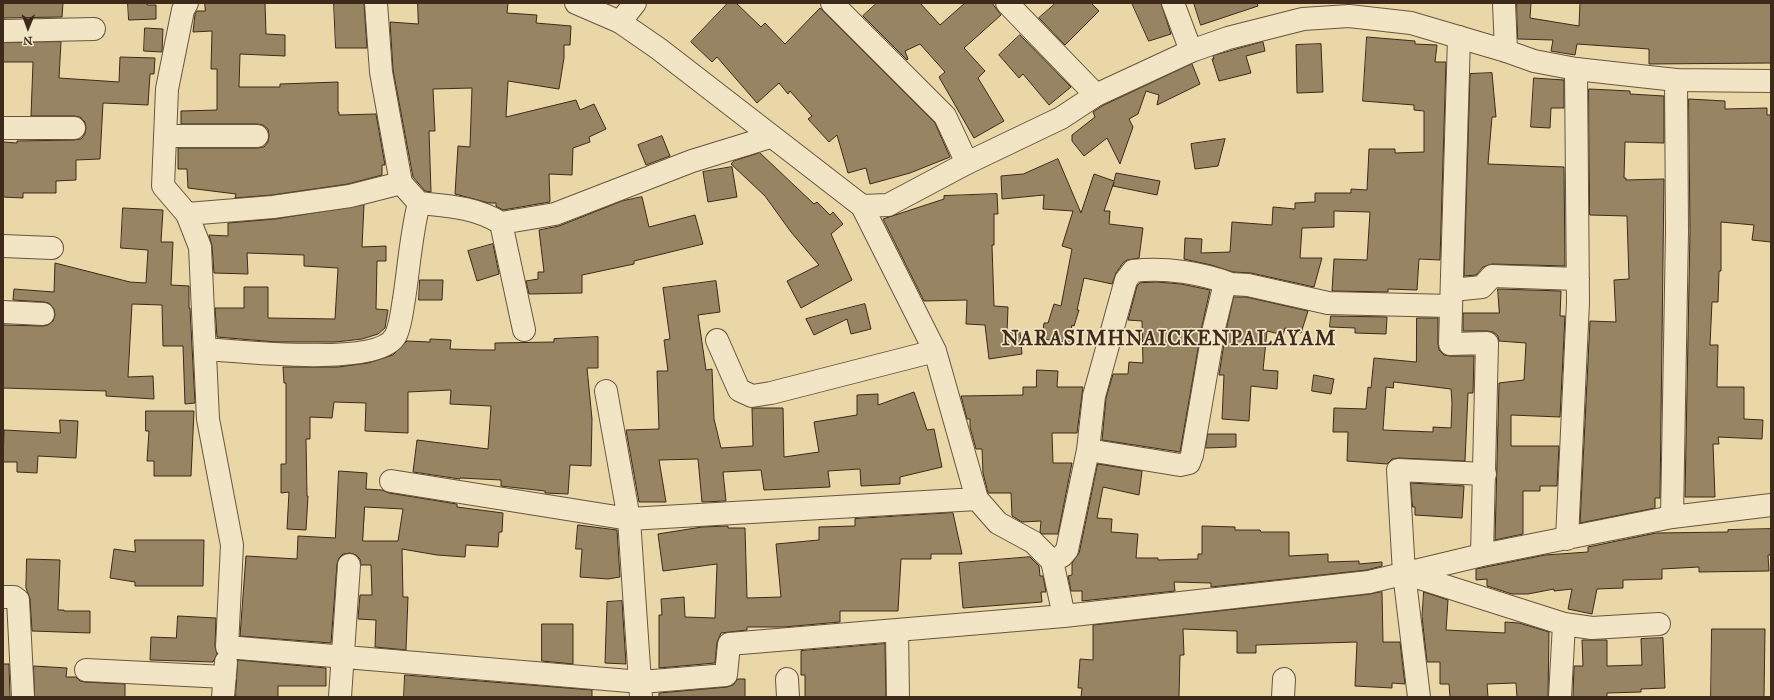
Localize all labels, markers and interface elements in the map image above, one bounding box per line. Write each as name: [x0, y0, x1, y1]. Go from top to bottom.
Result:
north arrow: [8, 8, 48, 48]
text: N: [23, 34, 33, 47]
district label: NARASIMHNAICKENPALAYAM: [1002, 328, 1336, 352]

